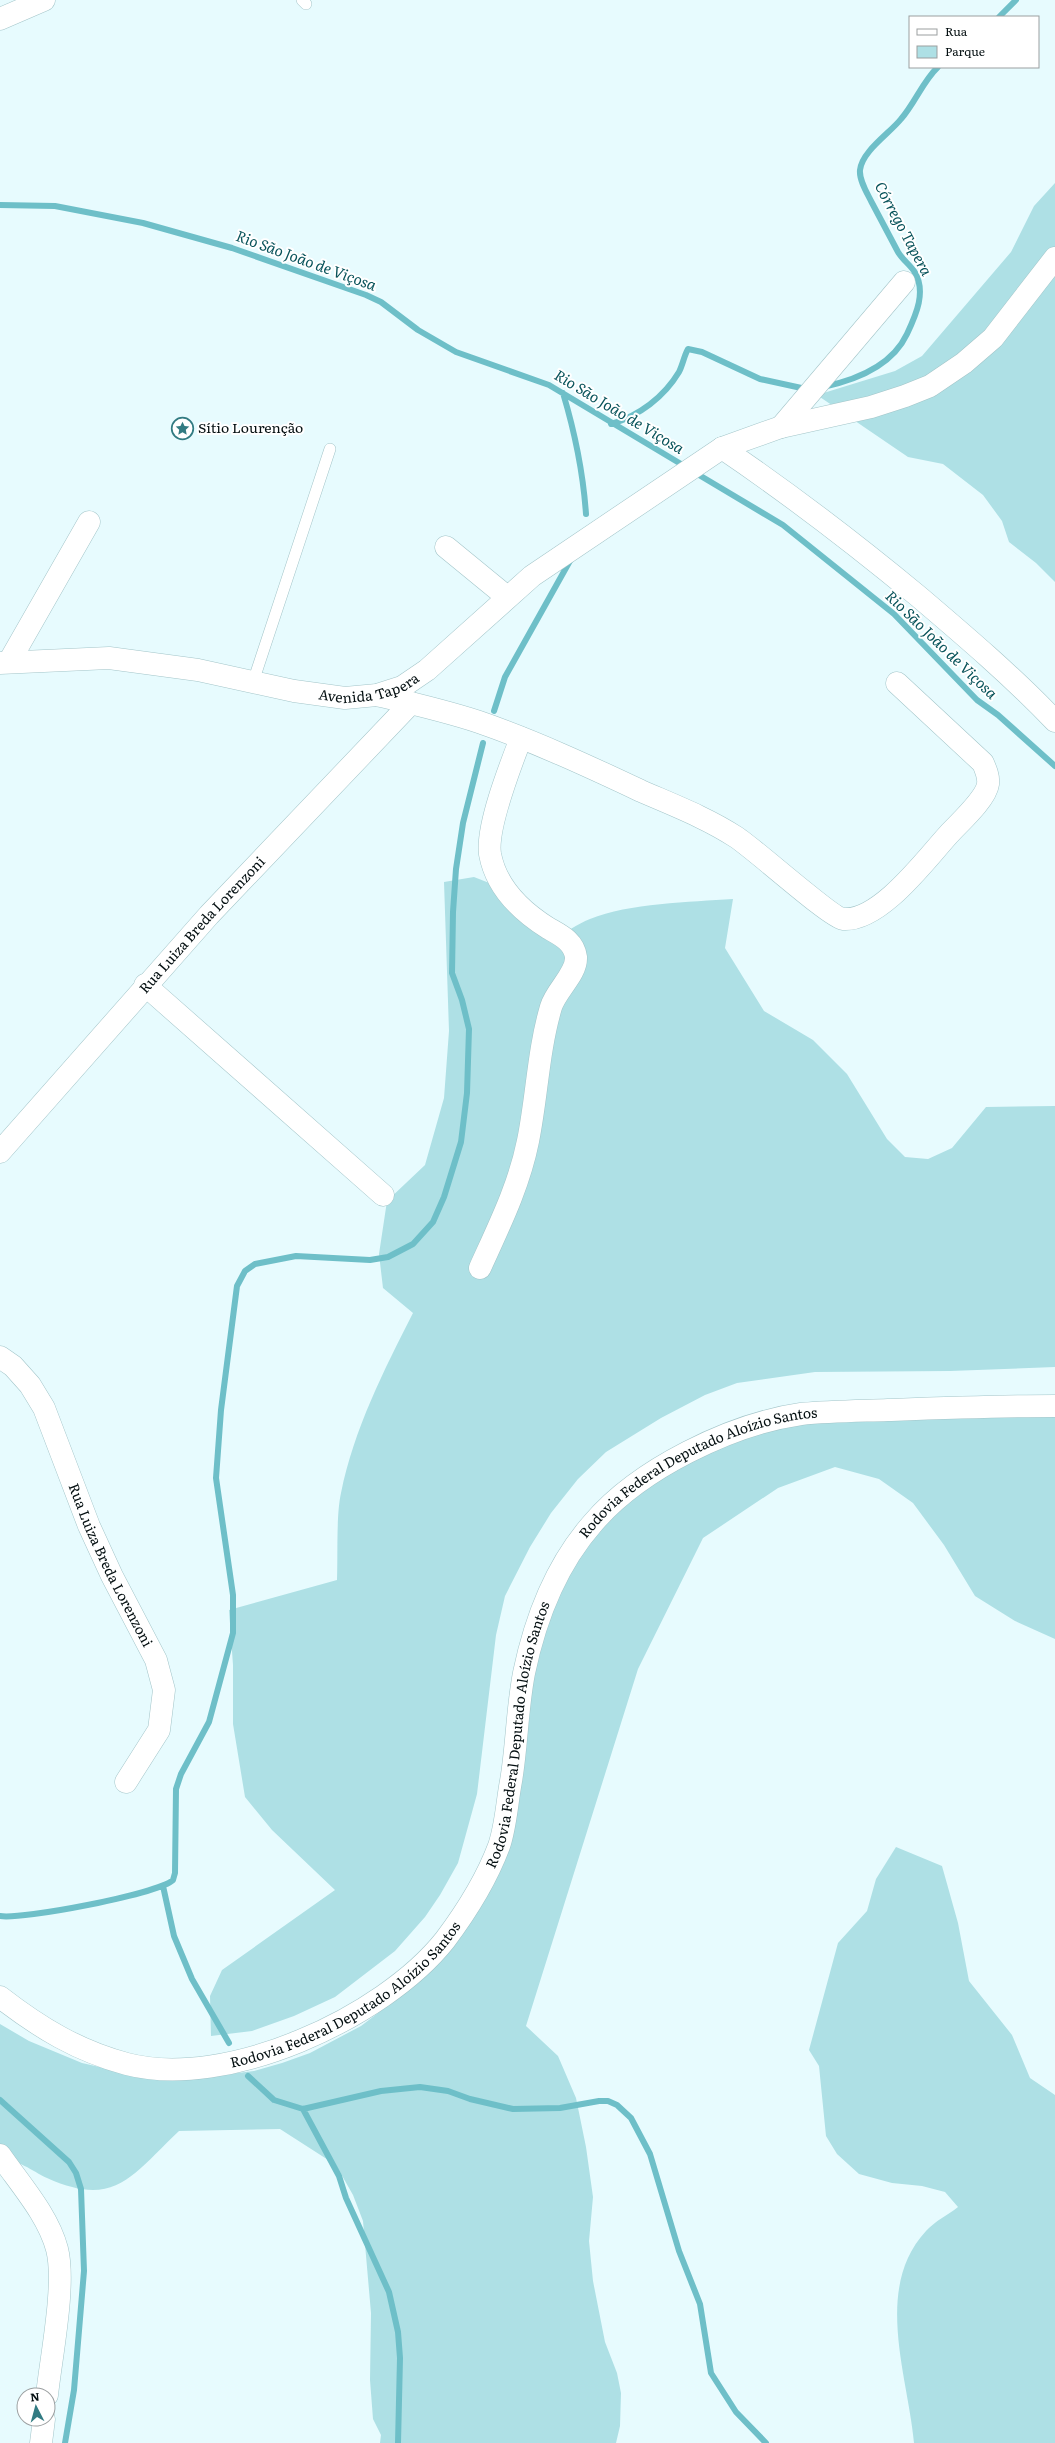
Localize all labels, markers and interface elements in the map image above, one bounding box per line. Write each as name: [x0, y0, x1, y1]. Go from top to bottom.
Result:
legend: [909, 16, 1039, 68]
text: Rua: [945, 22, 968, 40]
text: Parque: [945, 42, 985, 60]
water label: Córrego Tapera: [870, 177, 939, 280]
water label: Rio São João de Viçosa: [233, 223, 380, 296]
water label: Rio São João de Viçosa: [550, 363, 690, 459]
place icon: Sítio Lourenção: [170, 415, 196, 441]
place label: Sítio Lourenção: [198, 417, 303, 437]
water label: Rio São João de Viçosa: [881, 584, 1004, 704]
street label: Avenida Tapera: [317, 667, 423, 707]
street label: Rua Luiza Breda Lorenzoni: [134, 851, 269, 997]
street label: Rodovia Federal Deputado Aloízio Santos: [573, 1402, 818, 1542]
street label: Rua Luiza Breda Lorenzoni: [65, 1480, 158, 1650]
street label: Rodovia Federal Deputado Aloízio Santos: [480, 1598, 554, 1871]
street label: Rodovia Federal Deputado Aloízio Santos: [228, 1917, 464, 2072]
north arrow: [16, 2387, 56, 2427]
text: N: [29, 2388, 40, 2404]

